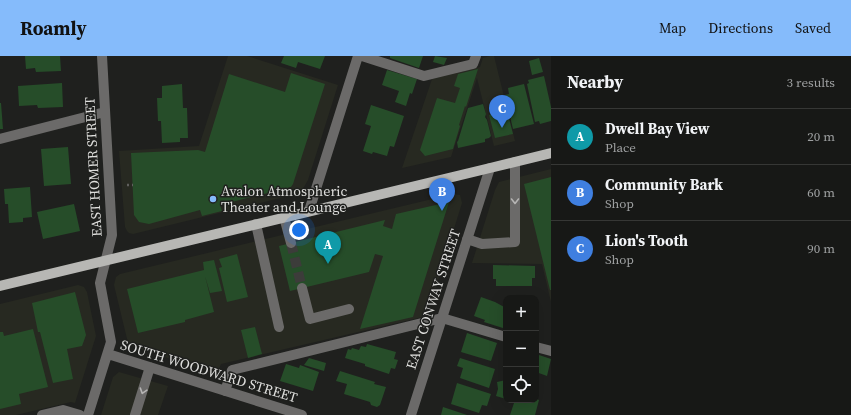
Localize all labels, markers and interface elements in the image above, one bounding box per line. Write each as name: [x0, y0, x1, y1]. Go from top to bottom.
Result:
text: Roamly: [20, 15, 87, 41]
text: Map: [659, 18, 686, 38]
text: Directions: [708, 18, 773, 38]
text: Saved: [795, 18, 831, 38]
text: Nearby: [567, 70, 623, 94]
text: 3 results: [787, 74, 835, 91]
pin: C: [489, 95, 515, 128]
street label: EAST HOMER STREET: [79, 96, 107, 237]
text: Dwell Bay View: [605, 118, 710, 139]
text: A: [576, 128, 584, 145]
text: 20 m: [807, 128, 835, 145]
text: Place: [605, 139, 636, 156]
text: Community Bark: [605, 174, 723, 195]
pin: B: [429, 178, 455, 211]
place label: Avalon Atmospheric Theater and Lounge: [221, 181, 348, 217]
text: B: [576, 184, 584, 201]
text: 60 m: [807, 184, 835, 201]
marker: Avalon Atmospheric Theater and Lounge: [208, 194, 218, 204]
text: Shop: [605, 195, 634, 212]
one-way arrow: [511, 198, 519, 204]
your location: [289, 220, 309, 240]
street label: EAST CONWAY STREET: [401, 226, 465, 372]
text: Lion's Tooth: [605, 230, 688, 251]
pin: A: [315, 231, 341, 264]
text: C: [576, 240, 584, 257]
text: 90 m: [807, 240, 835, 257]
text: Shop: [605, 251, 634, 268]
map controls: [503, 295, 539, 403]
button: +: [503, 295, 539, 331]
button: −: [503, 331, 539, 367]
street label: SOUTH WOODWARD STREET: [118, 334, 301, 408]
button: locate: [503, 367, 539, 403]
one-way arrow: [139, 388, 148, 395]

